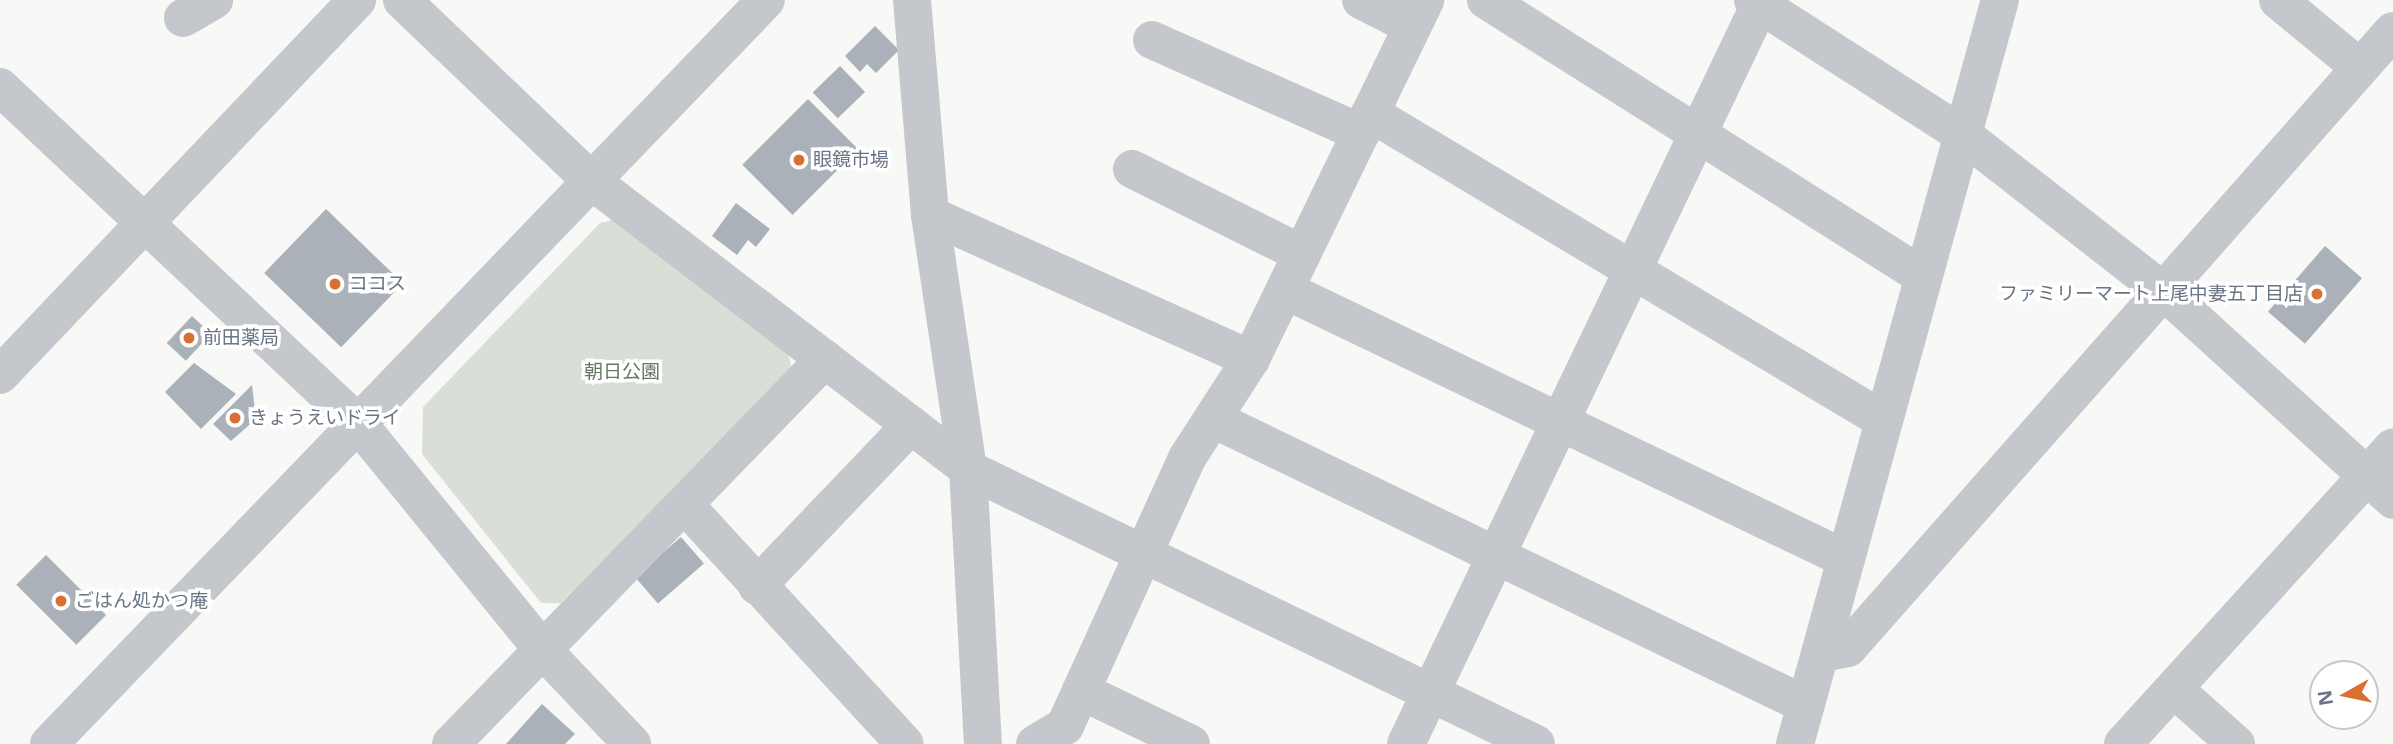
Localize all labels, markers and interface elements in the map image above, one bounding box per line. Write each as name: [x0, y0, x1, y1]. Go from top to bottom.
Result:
place label: 眼鏡市場: [813, 149, 889, 171]
marker: 眼鏡市場: [791, 152, 807, 168]
place label: ココス: [349, 273, 406, 295]
marker: ココス: [327, 276, 343, 292]
place label: ファミリーマート上尾中妻五丁目店: [1999, 283, 2303, 305]
marker: ファミリーマート上尾中妻五丁目店: [2309, 286, 2325, 302]
place label: 前田薬局: [203, 327, 279, 349]
marker: 前田薬局: [181, 330, 197, 346]
park label: 朝日公園: [584, 361, 660, 383]
place label: きょうえいドライ: [249, 407, 401, 429]
marker: きょうえいドライ: [227, 410, 243, 426]
place label: ごはん処かつ庵: [75, 590, 208, 612]
marker: ごはん処かつ庵: [53, 593, 69, 609]
north arrow: [2309, 660, 2379, 730]
text: N: [2311, 688, 2339, 708]

